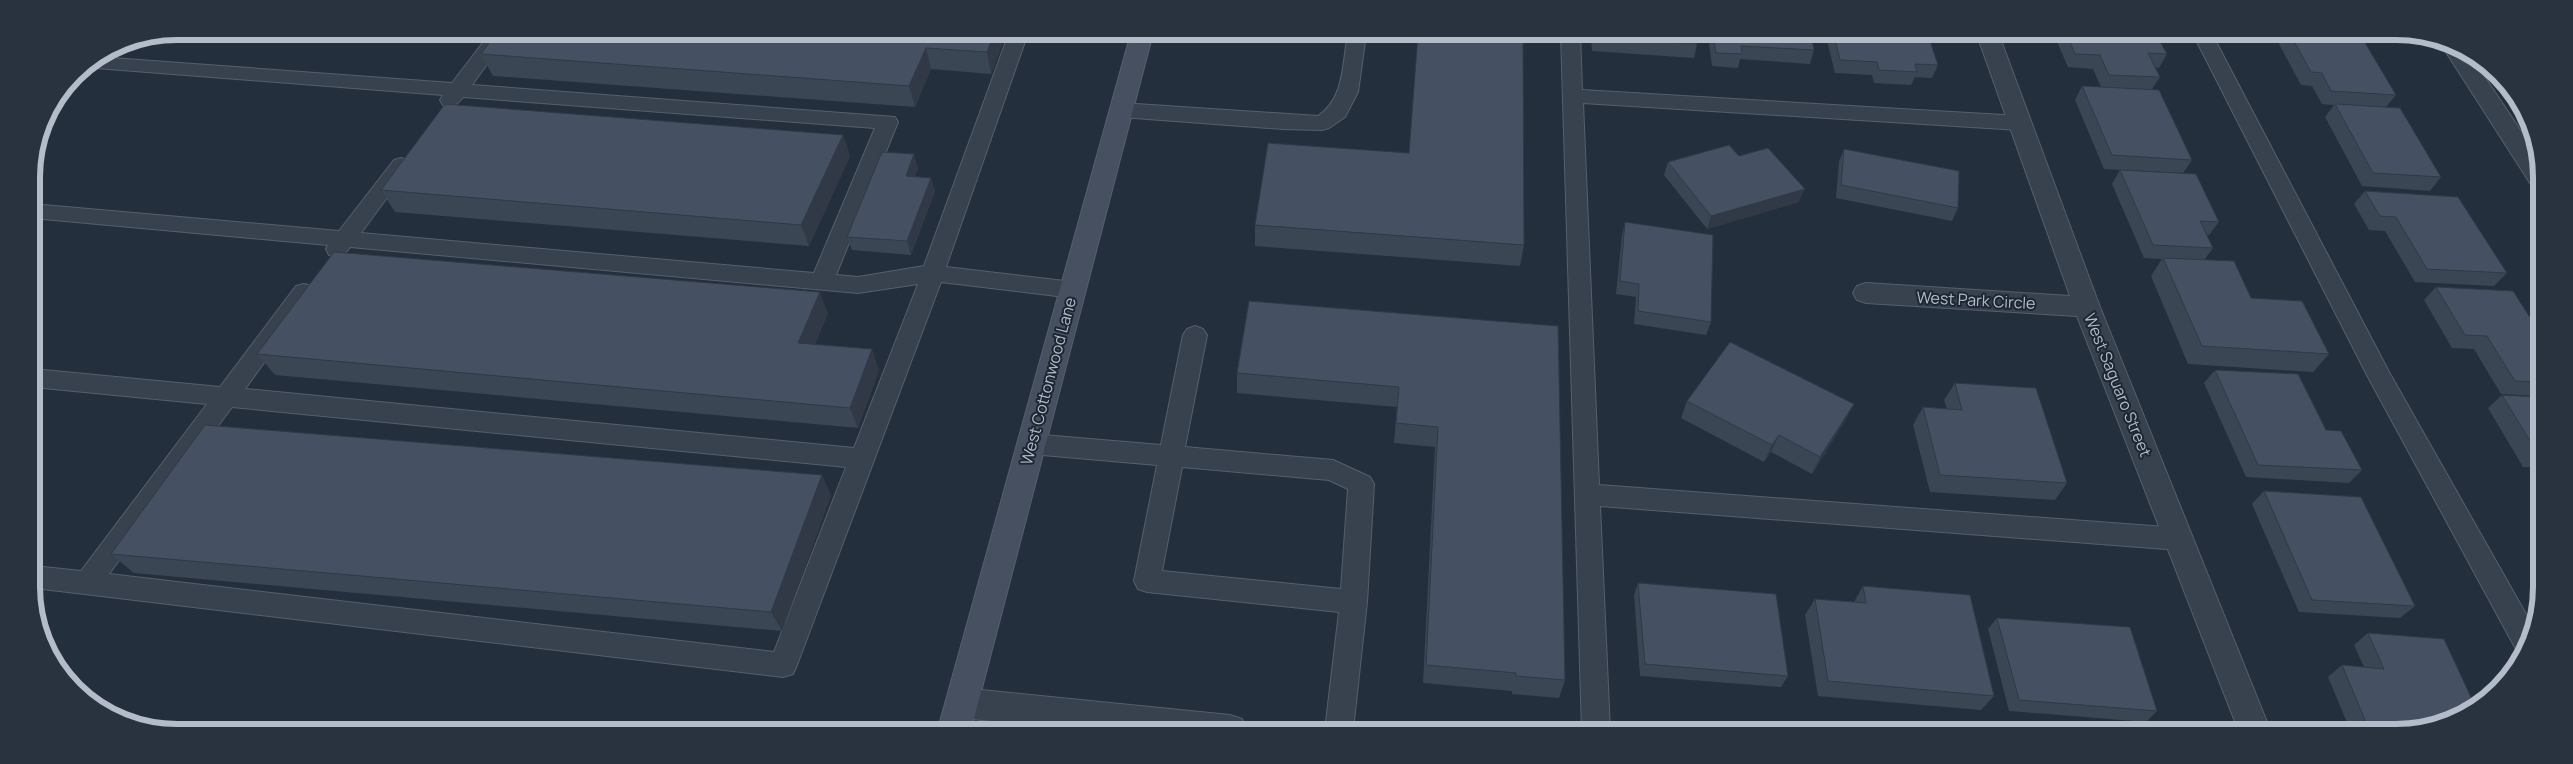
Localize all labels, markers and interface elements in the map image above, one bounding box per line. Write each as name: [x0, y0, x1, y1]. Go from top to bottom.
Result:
street label: West Park Circle: [1916, 286, 2036, 314]
street label: West Cottonwood Lane: [1015, 295, 1081, 467]
street label: West Saguaro Street: [2079, 310, 2157, 460]

